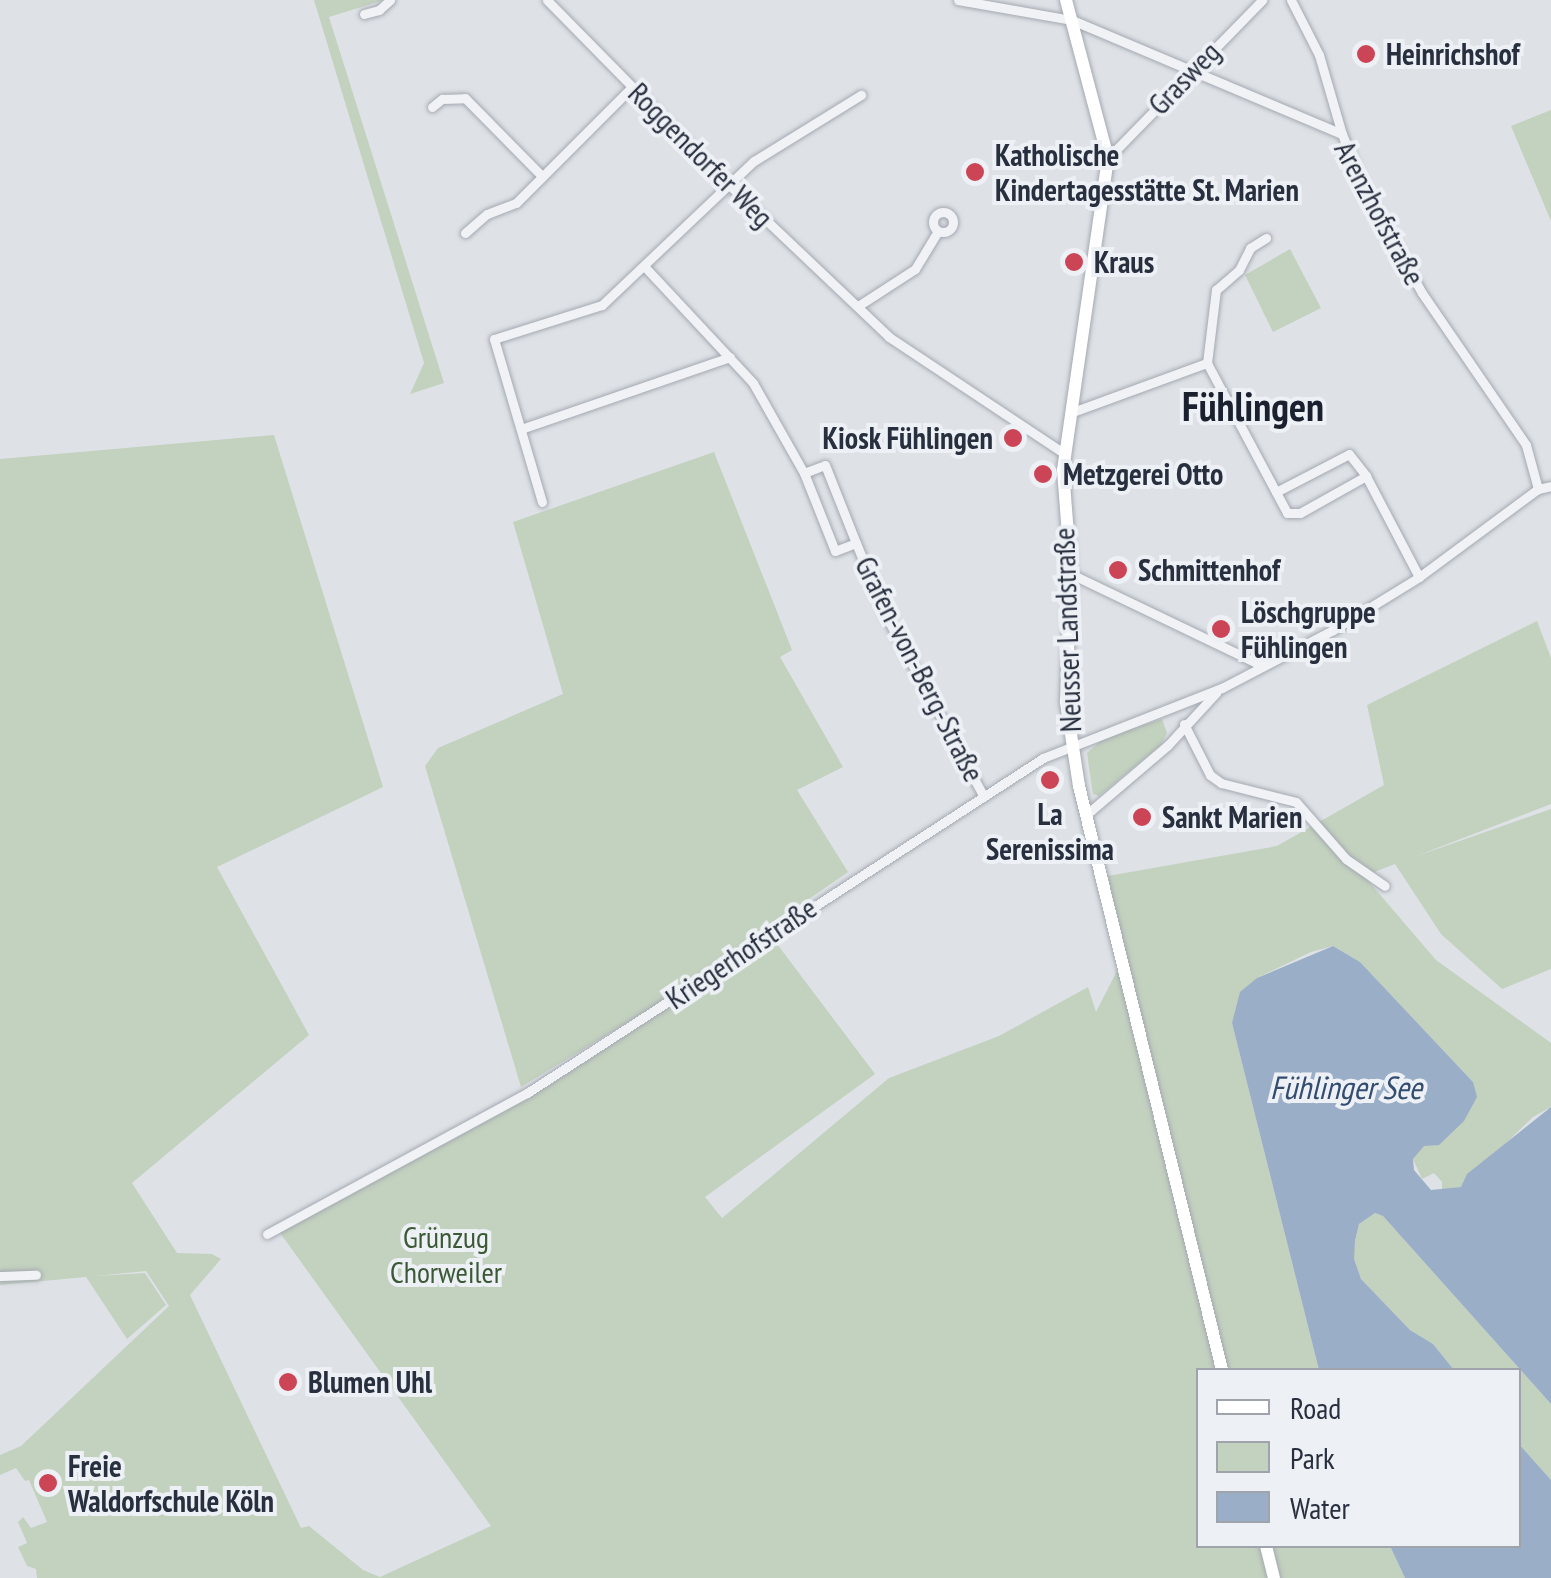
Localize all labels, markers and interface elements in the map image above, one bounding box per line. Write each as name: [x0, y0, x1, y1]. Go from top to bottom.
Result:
street label: Grasweg: [1141, 34, 1227, 122]
place label: Heinrichshof: [1386, 36, 1520, 72]
marker: Heinrichshof: [1355, 43, 1377, 65]
street label: Roggendorfer Weg: [621, 75, 781, 235]
street label: Arenzhofstraße: [1327, 135, 1433, 291]
place label: Katholische Kindertagesstätte St. Marien: [995, 137, 1301, 208]
marker: Katholische Kindertagesstätte St. Marien: [964, 161, 986, 183]
place label: Kraus: [1094, 244, 1154, 280]
marker: Kraus: [1063, 251, 1085, 273]
district label: Fühlingen: [1182, 382, 1324, 430]
place label: Kiosk Fühlingen: [822, 420, 993, 456]
marker: Kiosk Fühlingen: [1002, 427, 1024, 449]
place label: Metzgerei Otto: [1063, 456, 1224, 492]
marker: Metzgerei Otto: [1032, 463, 1054, 485]
street label: Neusser Landstraße: [1045, 527, 1089, 733]
street label: Grafen-von-Berg-Straße: [848, 550, 992, 788]
place label: Schmittenhof: [1138, 552, 1280, 588]
marker: Schmittenhof: [1107, 559, 1129, 581]
place label: Löschgruppe Fühlingen: [1241, 594, 1376, 664]
marker: Löschgruppe Fühlingen: [1210, 618, 1232, 640]
marker: La Serenissima: [1039, 769, 1061, 791]
place label: La Serenissima: [986, 796, 1114, 866]
place label: Sankt Marien: [1162, 799, 1302, 835]
marker: Sankt Marien: [1131, 806, 1153, 828]
street label: Kriegerhofstraße: [659, 889, 823, 1017]
water label: Fühlinger See: [1270, 1068, 1422, 1106]
park label: Grünzug Chorweiler: [390, 1219, 502, 1290]
place label: Blumen Uhl: [308, 1364, 432, 1400]
legend: [1196, 1368, 1521, 1548]
marker: Blumen Uhl: [277, 1371, 299, 1393]
text: Road: [1290, 1388, 1341, 1427]
text: Park: [1290, 1438, 1335, 1477]
place label: Freie Waldorfschule Köln: [68, 1448, 274, 1518]
marker: Freie Waldorfschule Köln: [37, 1472, 59, 1494]
text: Water: [1290, 1488, 1350, 1527]

